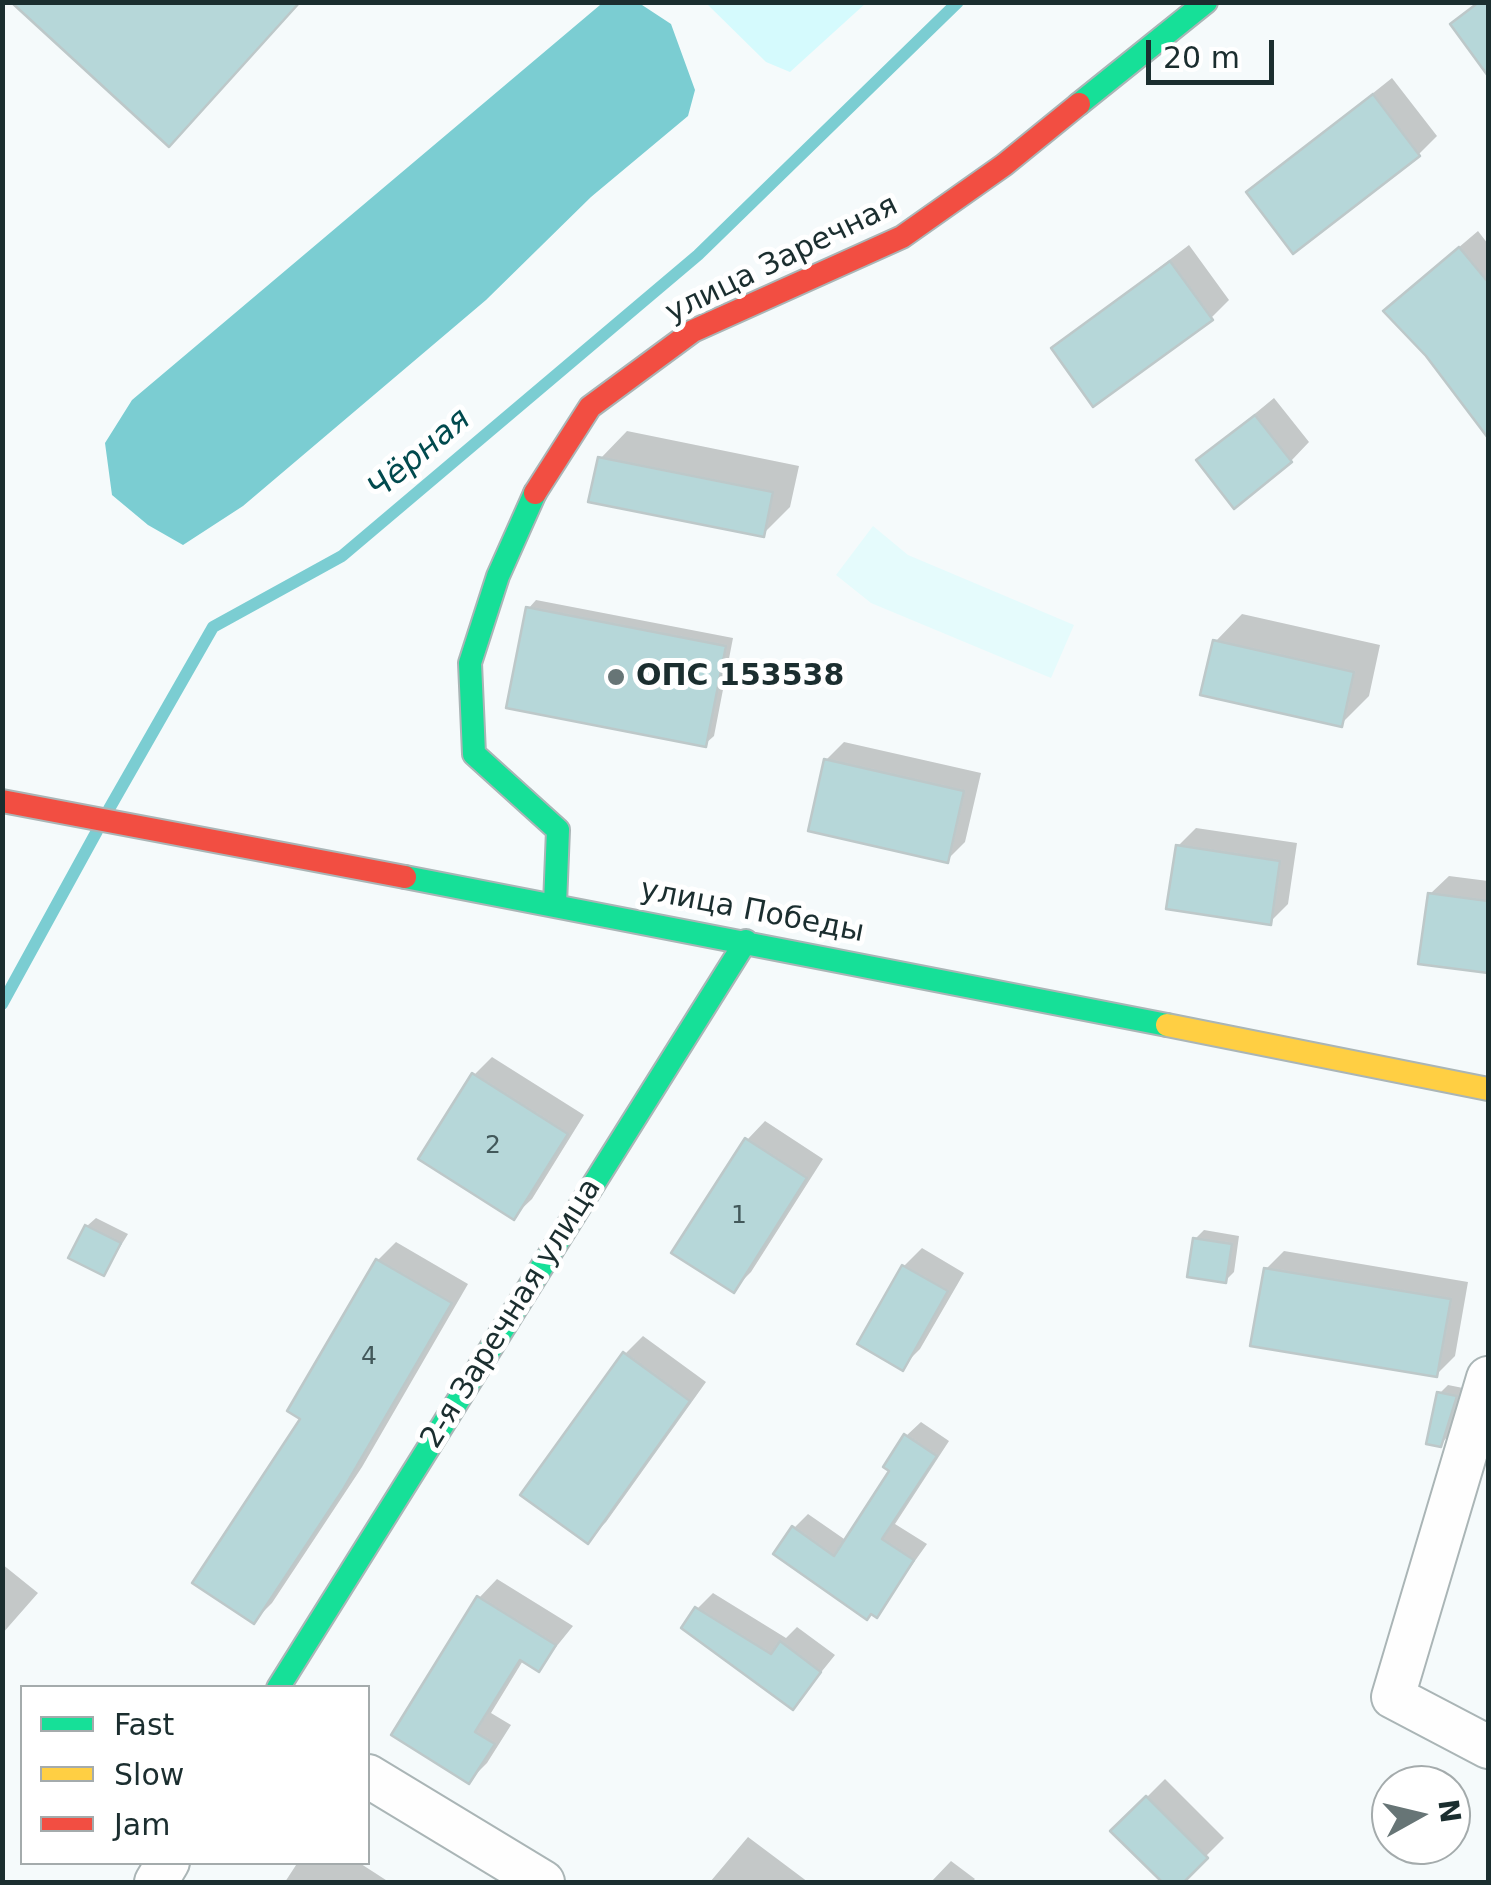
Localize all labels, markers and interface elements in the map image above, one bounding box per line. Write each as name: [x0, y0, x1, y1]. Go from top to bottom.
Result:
scale bar: [1151, 20, 1278, 82]
text: 20 m: [1163, 40, 1240, 75]
street label: улица Заречная: [660, 188, 904, 332]
water label: Чёрная: [361, 401, 479, 509]
place label: ОПС 153538: [636, 659, 844, 695]
marker: ОПС 153538: [605, 666, 627, 688]
street label: улица Победы: [637, 873, 867, 951]
house number: 2: [485, 1131, 501, 1161]
street label: 2-я Заречная улица: [414, 1173, 610, 1455]
house number: 1: [731, 1201, 747, 1231]
house number: 4: [361, 1342, 377, 1372]
legend: [20, 1685, 370, 1865]
text: Fast: [114, 1707, 174, 1742]
text: Slow: [114, 1757, 184, 1792]
north arrow: [1371, 1765, 1471, 1865]
text: N: [1431, 1797, 1467, 1825]
text: Jam: [114, 1807, 170, 1842]

